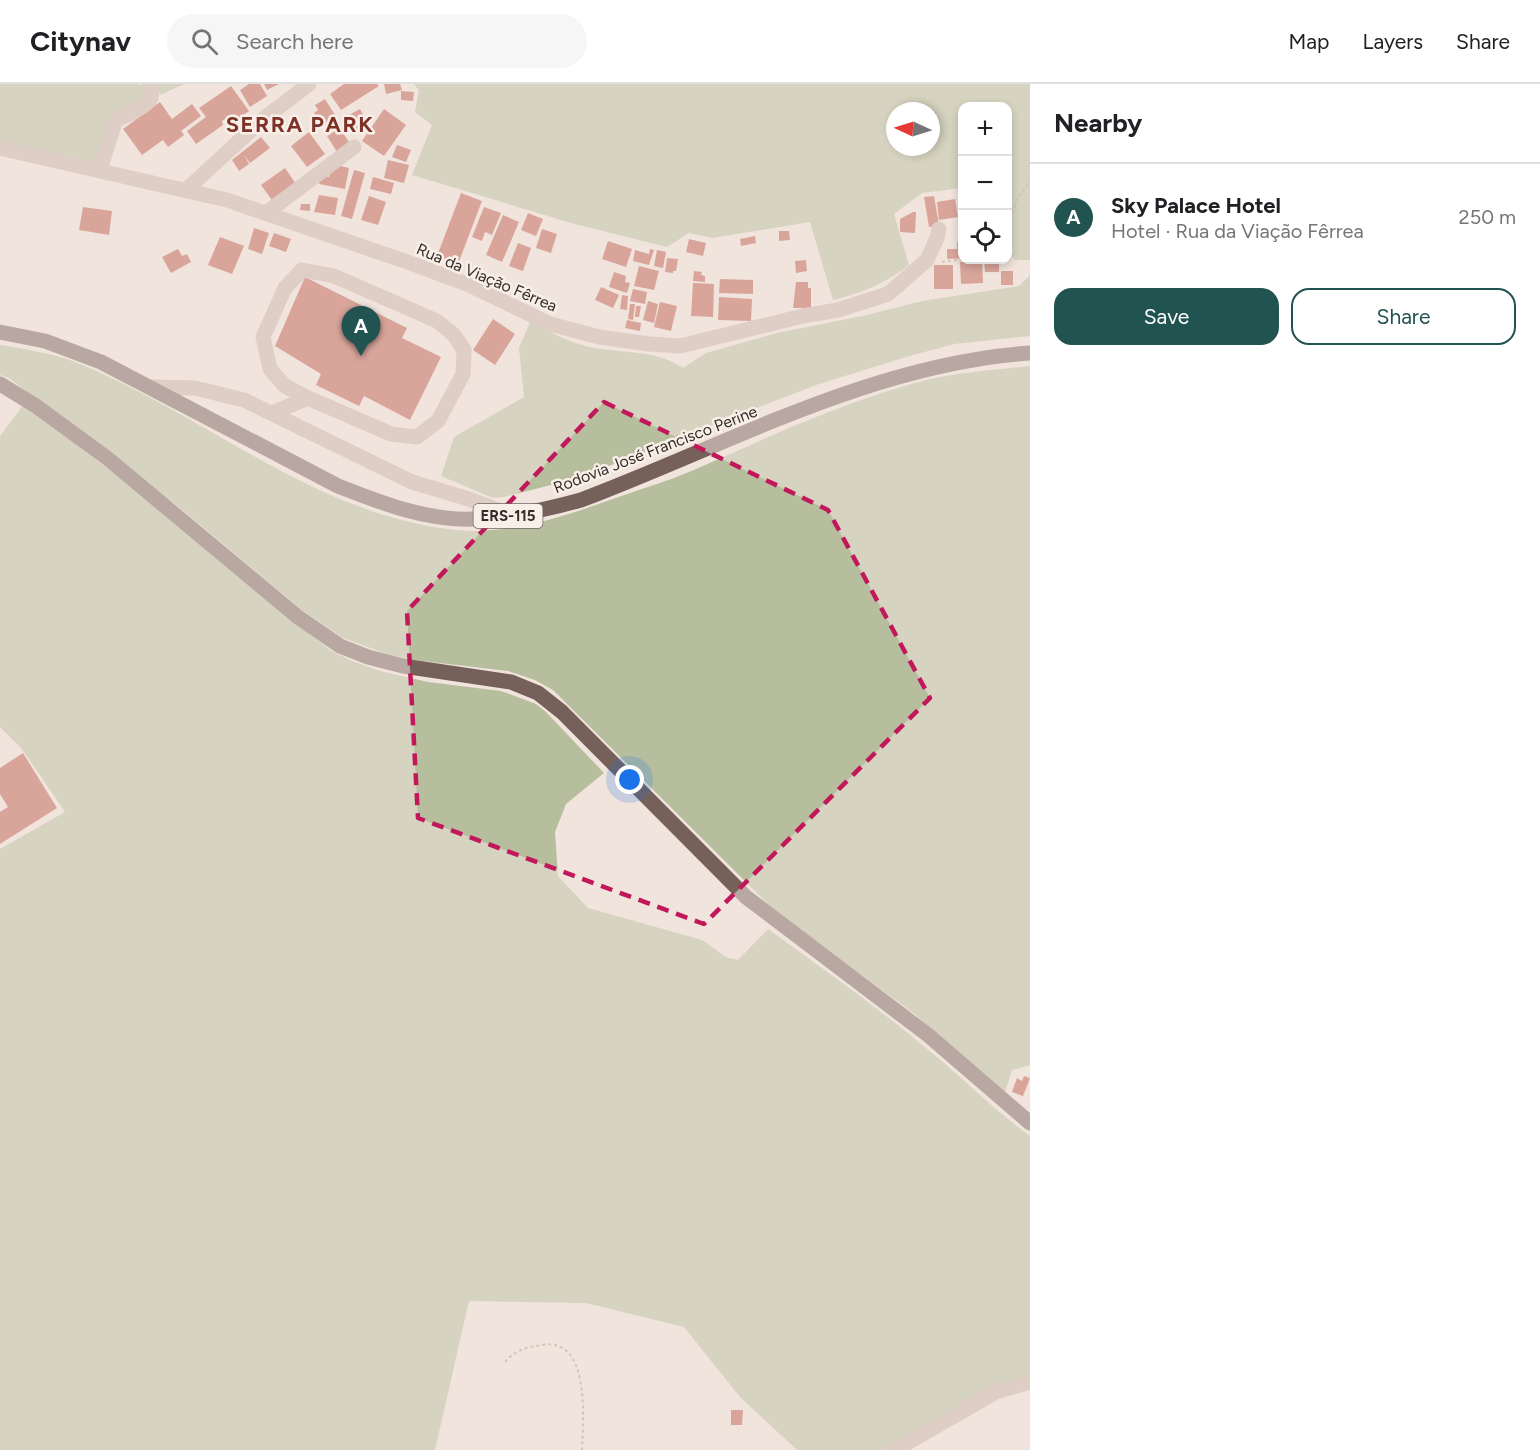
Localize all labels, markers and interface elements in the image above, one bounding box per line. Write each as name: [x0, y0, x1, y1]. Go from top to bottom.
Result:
search box: [167, 14, 587, 68]
text: Citynav: [30, 24, 131, 58]
icon: search: [188, 25, 221, 58]
text: Search here: [236, 28, 354, 55]
text: Map: [1289, 29, 1329, 54]
text: Layers: [1362, 29, 1423, 54]
text: Share: [1456, 29, 1510, 54]
north arrow: [886, 102, 940, 156]
map controls: [958, 102, 1012, 264]
button: +: [958, 102, 1012, 156]
text: Nearby: [1054, 107, 1142, 139]
district label: SERRA PARK: [226, 111, 374, 138]
button: −: [958, 156, 1012, 210]
text: Sky Palace Hotel: [1111, 192, 1281, 219]
text: A: [1066, 205, 1081, 229]
text: 250 m: [1459, 205, 1516, 229]
button: locate: [958, 210, 1012, 264]
text: Hotel · Rua da Viação Fêrrea: [1111, 219, 1364, 243]
street label: Rua da Viação Fêrrea: [414, 239, 560, 316]
button: Save: [1054, 288, 1279, 345]
button: Share: [1291, 288, 1516, 345]
pin: A: [342, 306, 380, 356]
street label: Rodovia José Francisco Perine: [551, 402, 760, 497]
road number: ERS-115: [474, 504, 542, 528]
your location: [615, 765, 644, 794]

